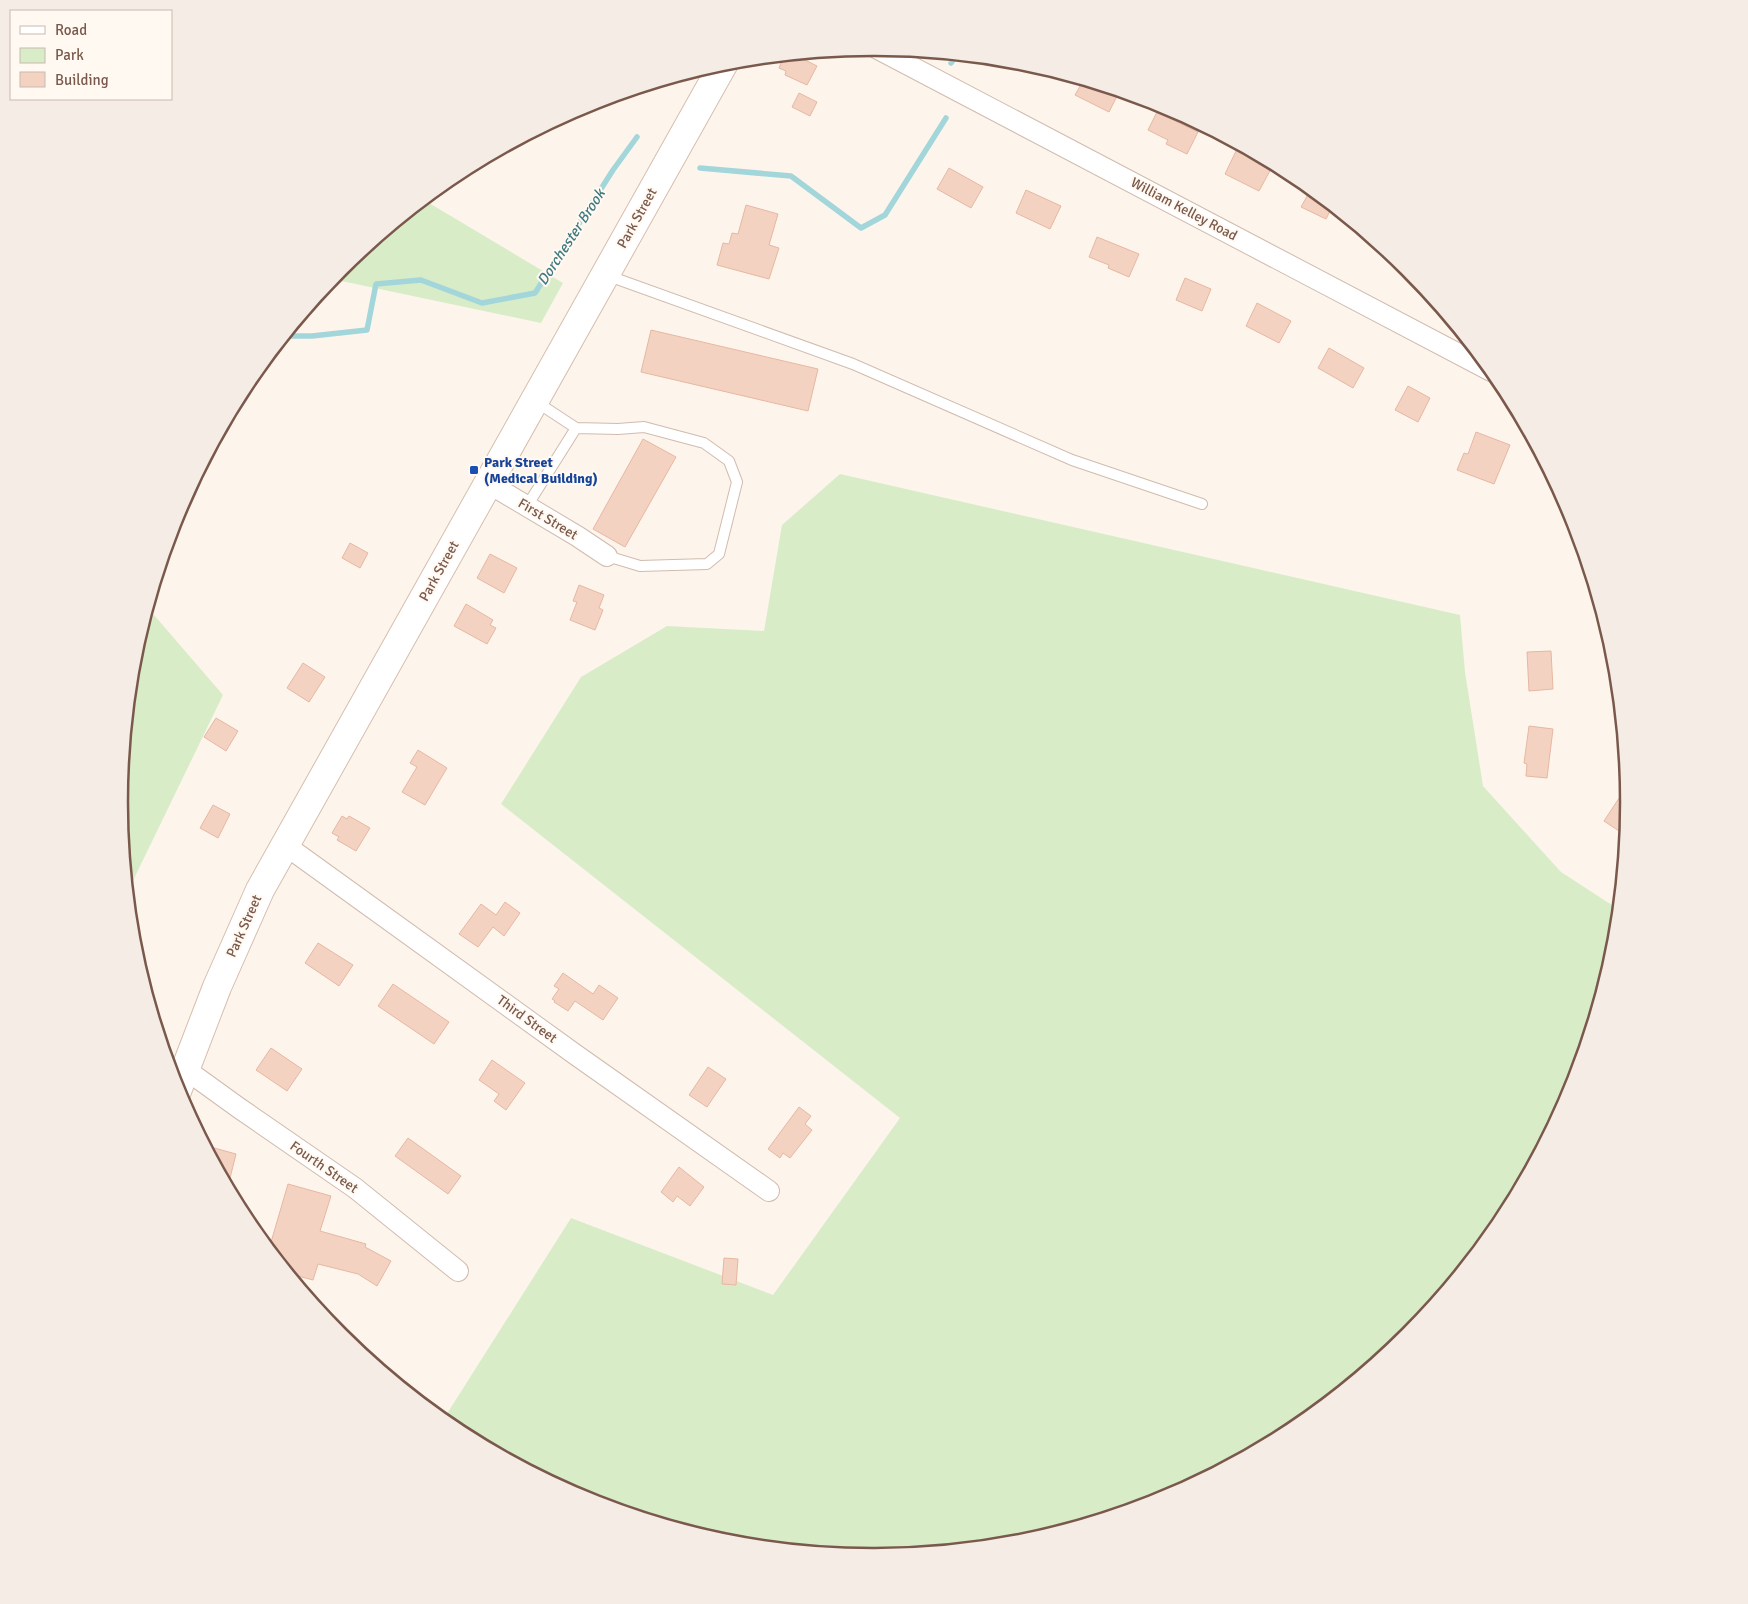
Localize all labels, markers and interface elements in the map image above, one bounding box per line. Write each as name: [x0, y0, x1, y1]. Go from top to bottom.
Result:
legend: [10, 10, 172, 100]
text: Road: [55, 21, 87, 39]
text: Park: [55, 46, 84, 64]
text: Building: [55, 71, 109, 89]
street label: William Kelley Road: [1128, 174, 1240, 244]
water label: Dorchester Brook: [533, 184, 610, 288]
street label: Park Street: [613, 185, 661, 251]
place label: Park Street (Medical Building): [484, 454, 598, 487]
marker: Park Street (Medical Building): [468, 464, 480, 476]
street label: First Street: [515, 495, 581, 544]
street label: Park Street: [415, 538, 463, 604]
street label: Park Street: [223, 892, 265, 960]
street label: Third Street: [494, 991, 561, 1047]
street label: Fourth Street: [287, 1137, 361, 1197]

